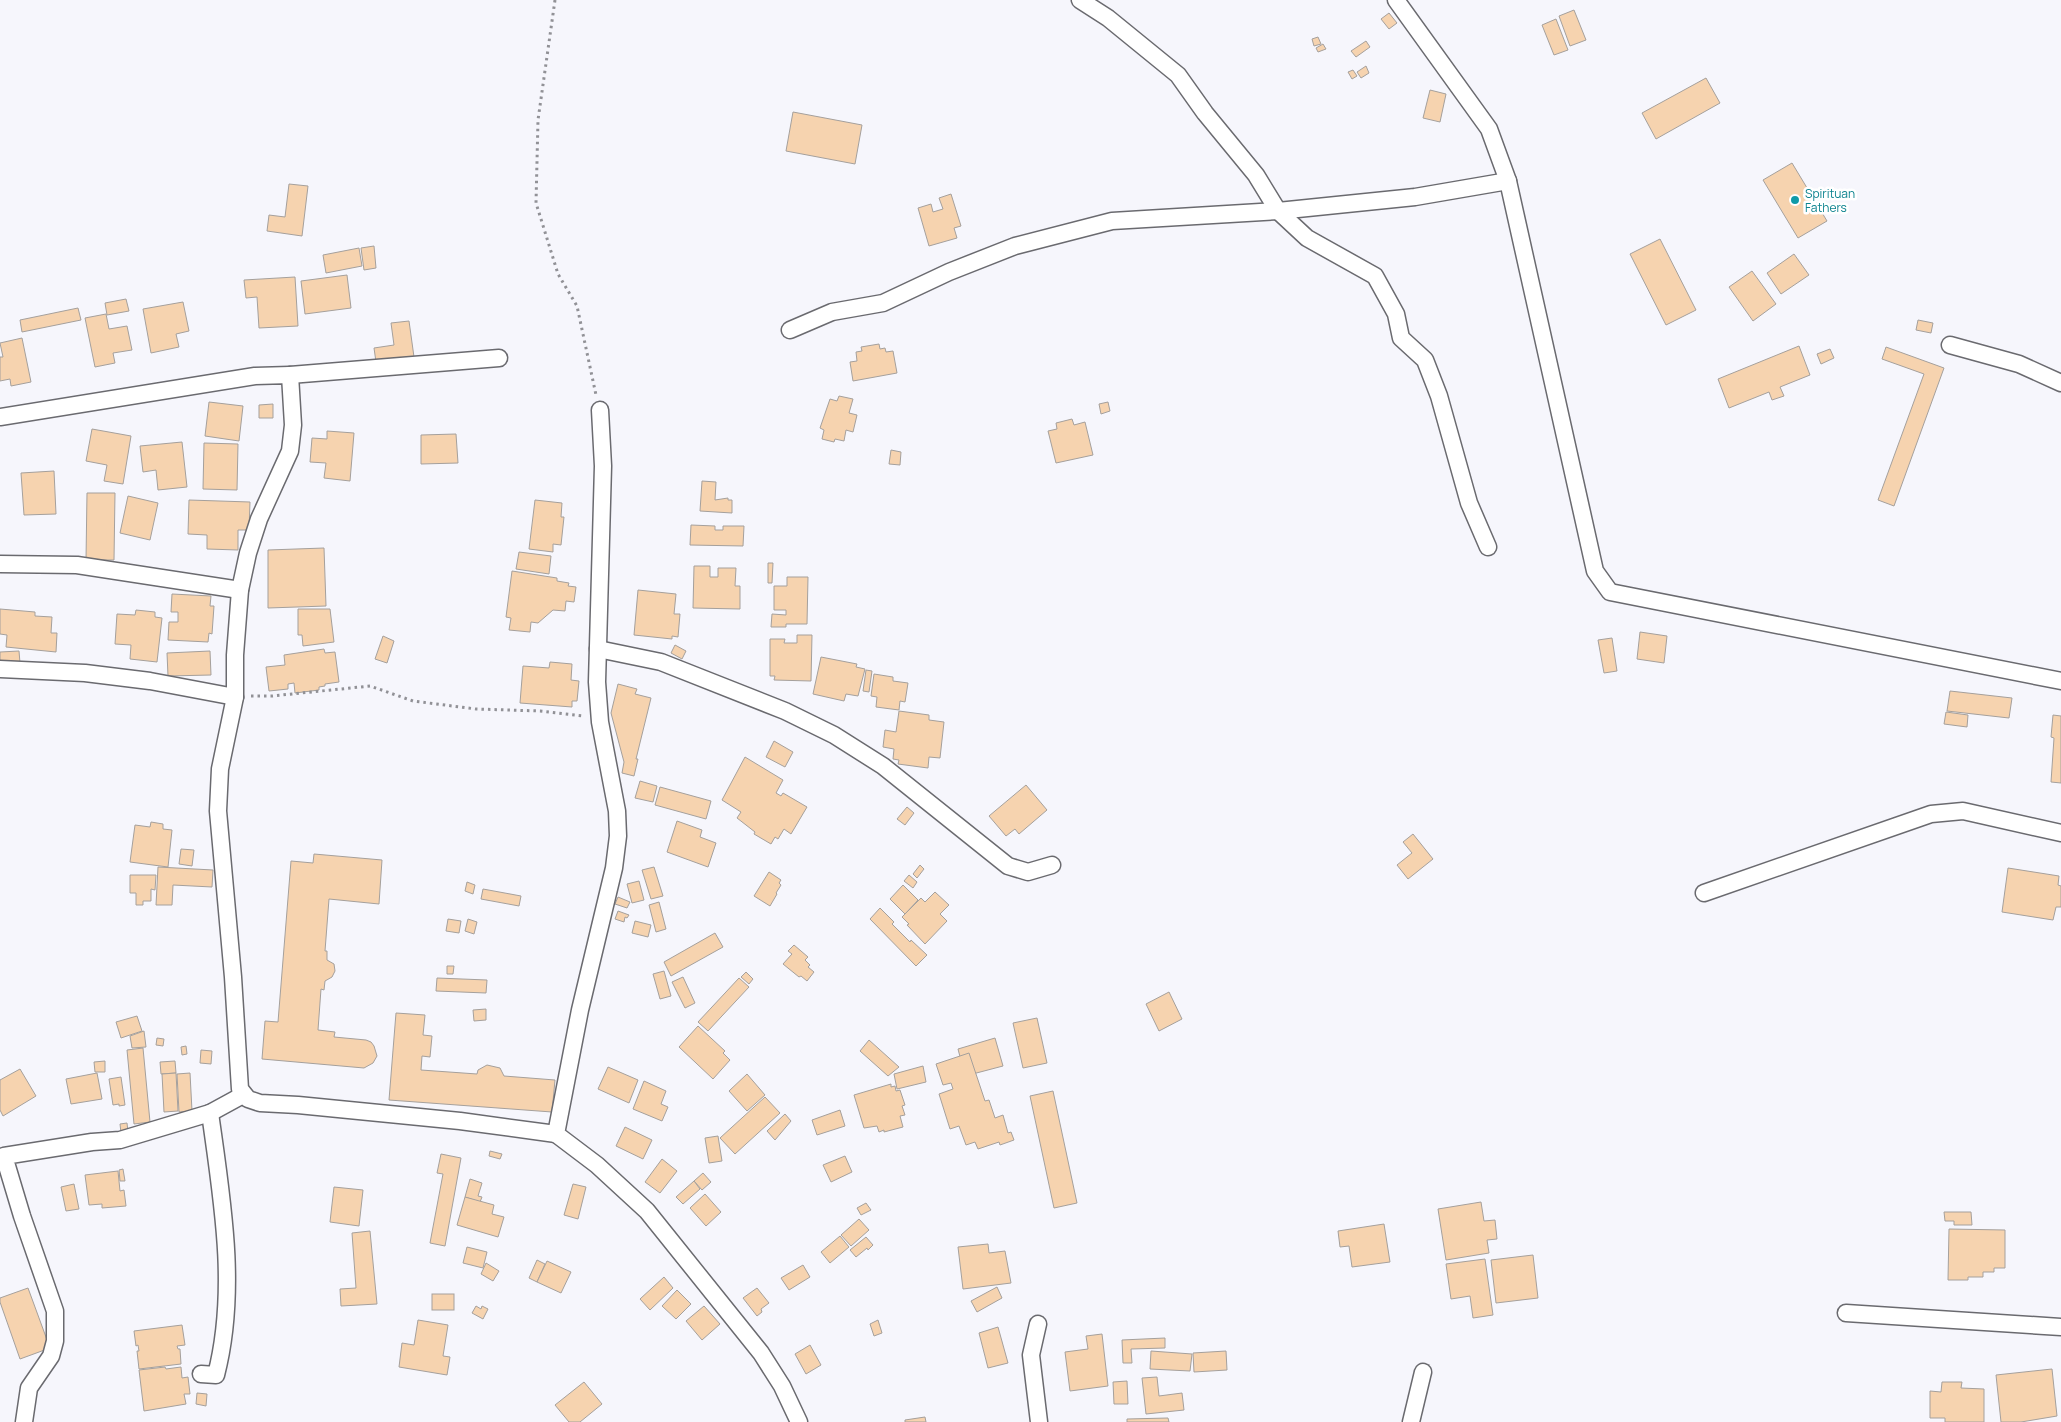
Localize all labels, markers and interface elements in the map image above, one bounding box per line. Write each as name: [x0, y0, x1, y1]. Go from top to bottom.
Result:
place label: Spirituan Fathers: [1805, 185, 1855, 216]
marker: Spirituan Fathers: [1789, 194, 1801, 206]

